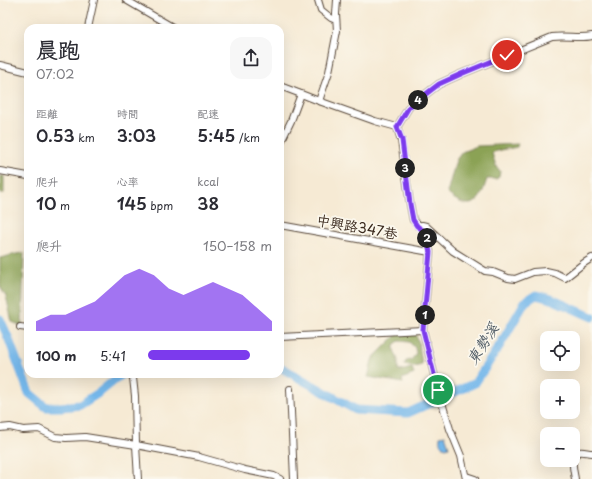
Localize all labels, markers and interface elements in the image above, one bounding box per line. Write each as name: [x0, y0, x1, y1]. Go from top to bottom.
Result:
text: 晨跑: [36, 32, 80, 65]
button: share: [230, 37, 272, 79]
pin: [490, 38, 524, 72]
icon: check: [496, 44, 518, 66]
text: 07:02: [36, 64, 74, 83]
pin: 4: [408, 90, 428, 110]
text: 4: [414, 91, 422, 108]
text: 距離: [36, 105, 58, 122]
text: 時間: [117, 105, 139, 122]
text: 配速: [197, 105, 219, 122]
text: 0.53: [36, 122, 75, 148]
text: 3:03: [117, 122, 156, 148]
text: 5:45: [197, 122, 235, 148]
text: km: [75, 129, 95, 146]
text: /km: [235, 129, 260, 146]
pin: 3: [395, 158, 415, 178]
text: 3: [401, 159, 409, 176]
text: 爬升: [36, 173, 58, 190]
text: 心率: [117, 173, 139, 190]
text: kcal: [197, 173, 219, 190]
text: 10: [36, 190, 57, 216]
text: 145: [117, 190, 147, 216]
text: 38: [197, 190, 219, 216]
text: m: [57, 197, 70, 214]
text: bpm: [147, 197, 173, 214]
street label: 中興路347巷: [315, 209, 400, 244]
pin: 2: [417, 228, 437, 248]
text: 2: [423, 229, 431, 246]
text: 爬升: [36, 236, 62, 255]
text: 150–158 m: [203, 236, 272, 255]
pin: 1: [415, 305, 435, 325]
text: 1: [422, 306, 428, 323]
water label: 東勢溪: [460, 317, 504, 368]
map controls: [540, 331, 580, 467]
button: locate: [540, 331, 580, 371]
text: 100 m: [36, 346, 77, 365]
text: 5:41: [100, 346, 126, 365]
pin: [421, 373, 455, 407]
icon: arrive: [427, 379, 449, 401]
button: +: [540, 379, 580, 419]
button: −: [540, 427, 580, 467]

